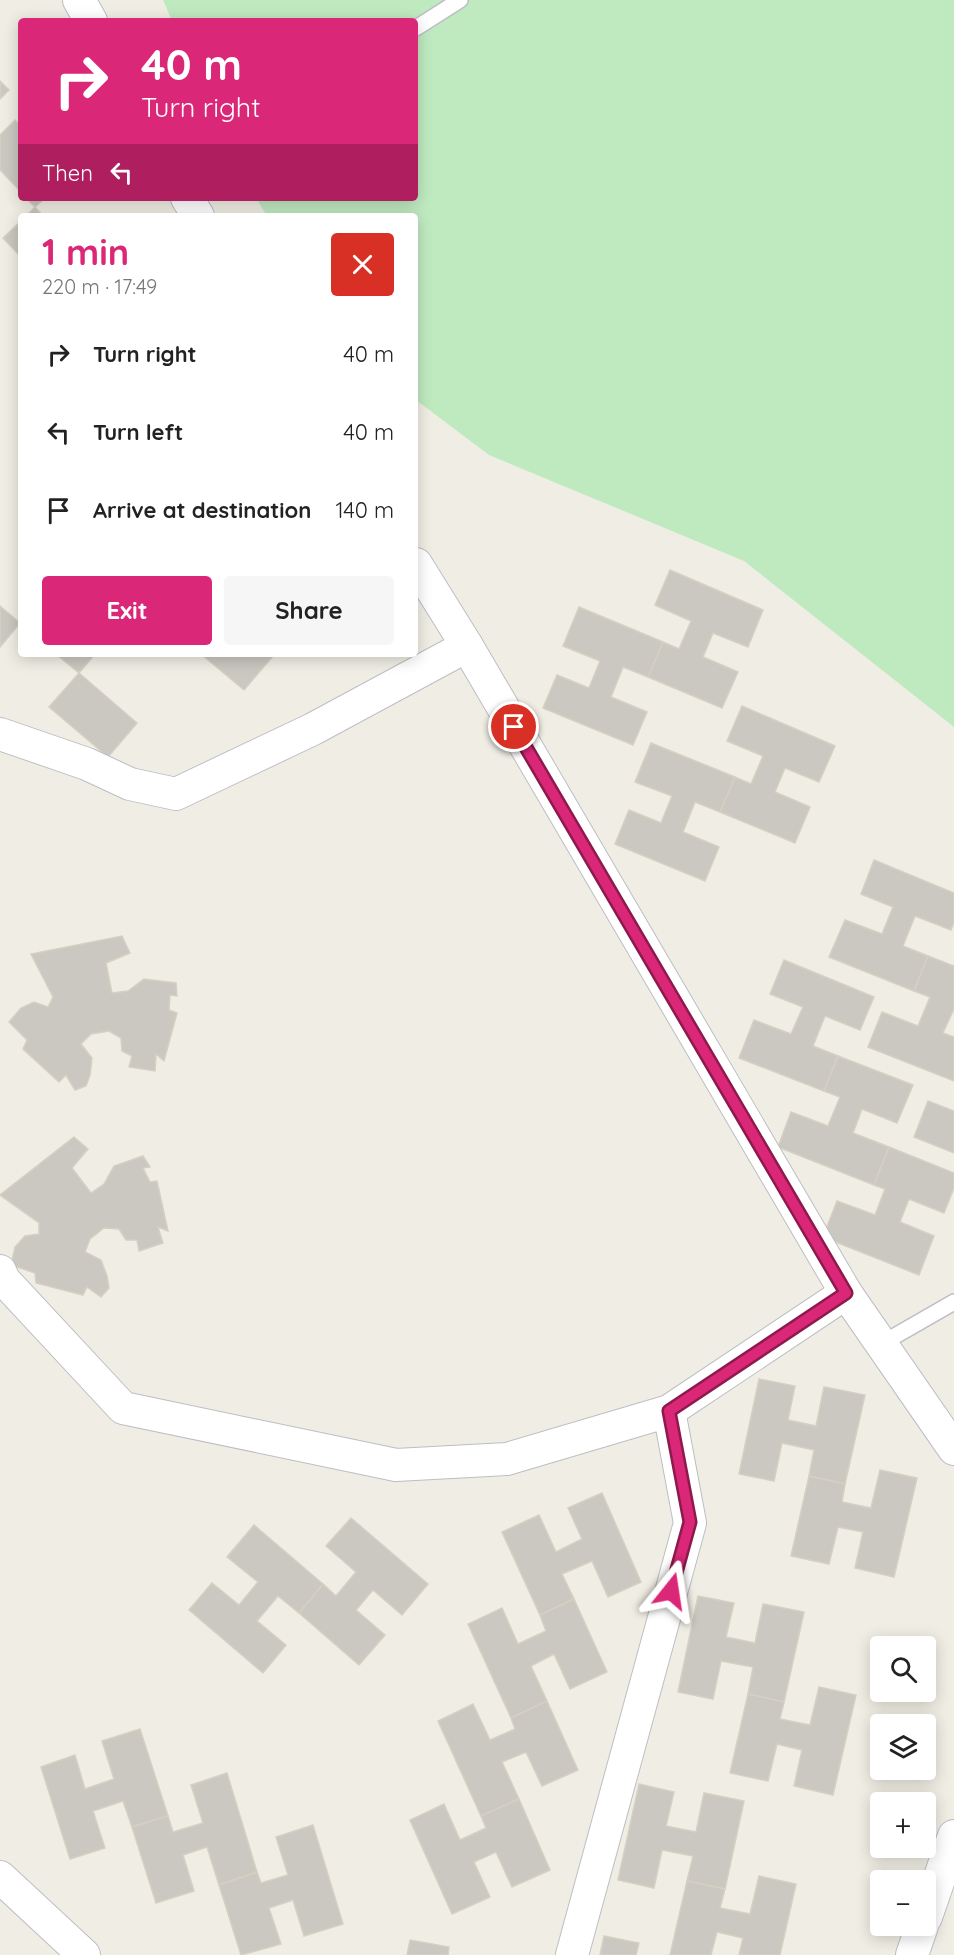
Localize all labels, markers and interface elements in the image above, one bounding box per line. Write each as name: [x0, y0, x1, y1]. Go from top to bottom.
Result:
text: 40 m: [141, 38, 242, 91]
icon: right: [42, 42, 120, 120]
text: Turn right: [141, 90, 260, 124]
icon: left: [105, 156, 138, 189]
text: Then: [42, 159, 93, 187]
text: 1 min: [42, 229, 129, 274]
button: close: [331, 233, 394, 296]
text: 220 m · 17:49: [42, 274, 157, 299]
icon: right: [42, 338, 75, 371]
text: Turn right: [93, 340, 197, 368]
text: 40 m: [343, 340, 394, 368]
icon: left: [42, 416, 75, 449]
text: Turn left: [93, 418, 183, 446]
text: 40 m: [343, 418, 394, 446]
icon: arrive: [42, 494, 75, 527]
text: Arrive at destination: [93, 496, 311, 524]
text: 140 m: [335, 496, 394, 524]
button: Exit: [42, 576, 212, 645]
button: Share: [224, 576, 394, 645]
pin: [488, 701, 539, 752]
icon: arrive: [497, 710, 530, 743]
position arrow: [639, 1559, 703, 1623]
map controls: [870, 1636, 936, 1936]
button: search: [870, 1636, 936, 1702]
button: layers: [870, 1714, 936, 1780]
button: +: [870, 1792, 936, 1858]
button: −: [870, 1870, 936, 1936]

